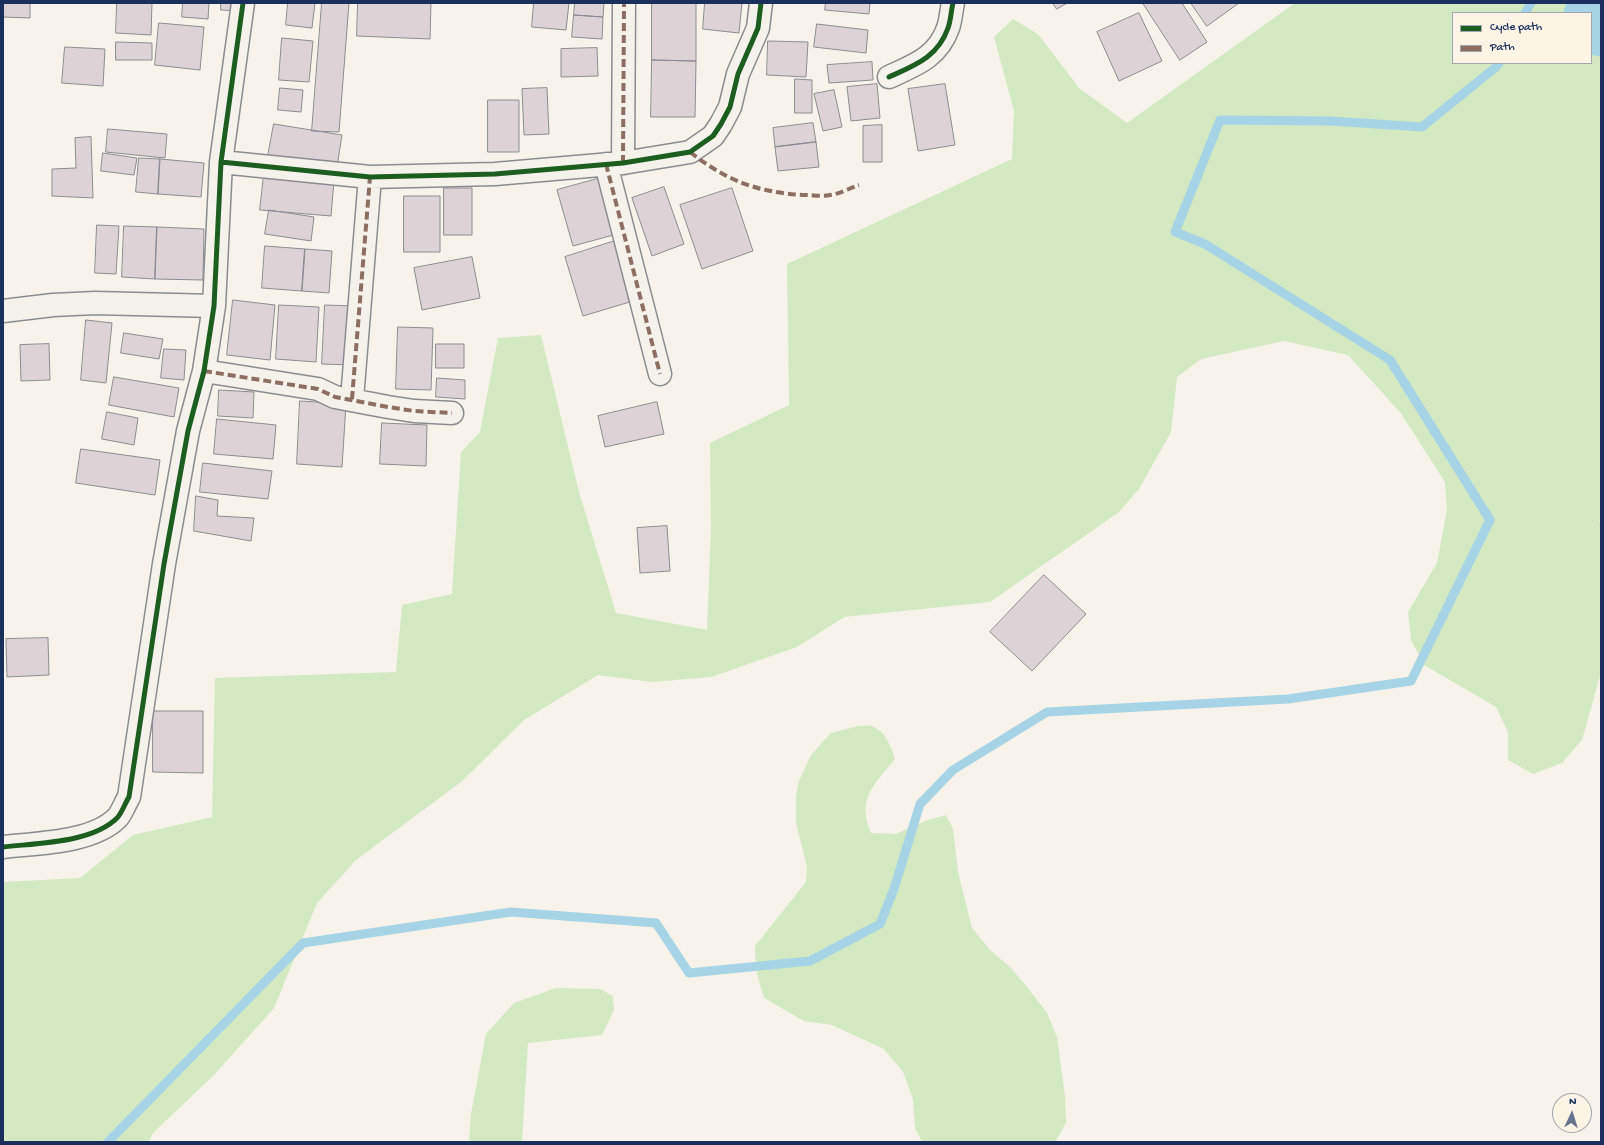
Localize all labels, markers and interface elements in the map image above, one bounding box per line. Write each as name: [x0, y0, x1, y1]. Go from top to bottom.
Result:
legend: [1452, 12, 1592, 64]
text: Cycle path: [1490, 21, 1542, 35]
text: Path: [1490, 41, 1515, 55]
north arrow: [1552, 1093, 1592, 1133]
text: N: [1569, 1096, 1577, 1108]

